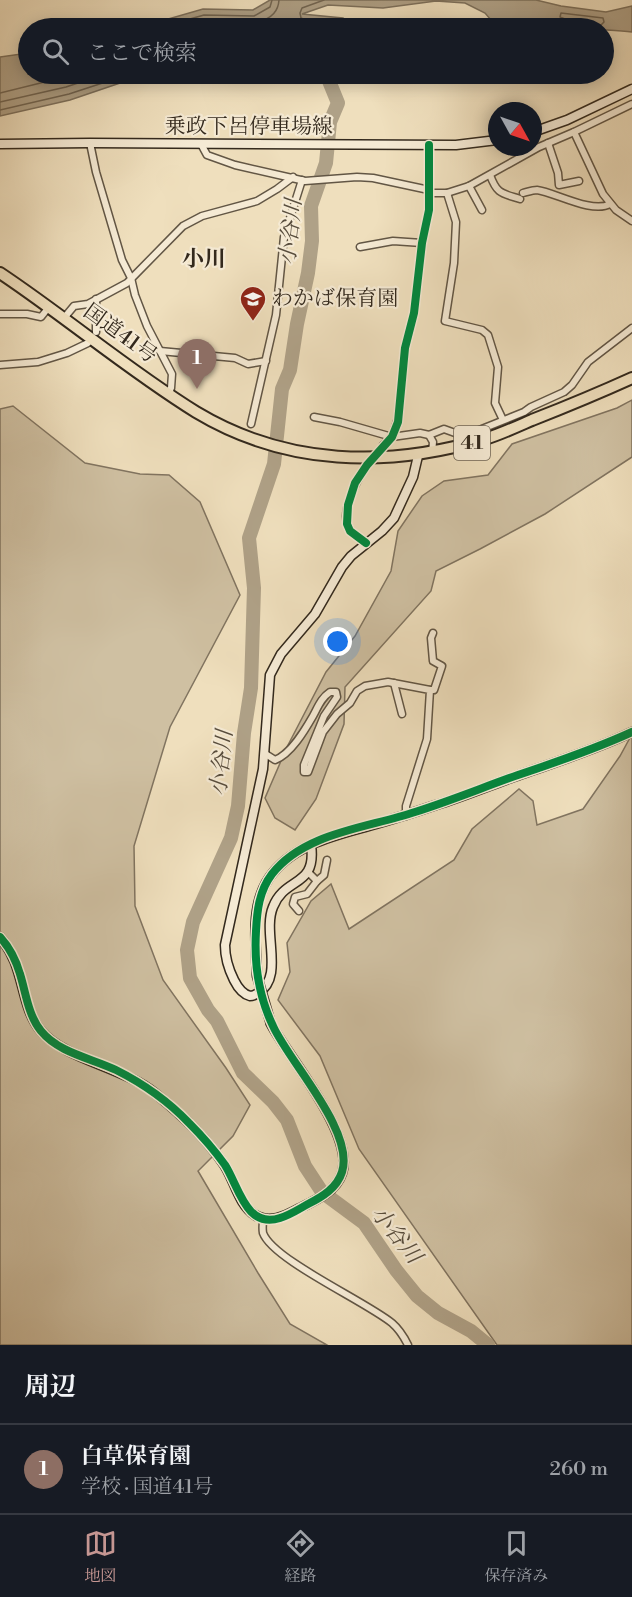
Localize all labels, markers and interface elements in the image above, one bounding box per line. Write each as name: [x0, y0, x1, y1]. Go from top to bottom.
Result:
search box: [18, 18, 614, 84]
icon: search: [39, 35, 72, 68]
text: ここで検索: [87, 40, 197, 67]
north arrow: [488, 102, 542, 156]
street label: 乗政下呂停車場線: [165, 114, 333, 140]
water label: 小谷川: [274, 196, 308, 266]
district label: 小川: [182, 246, 226, 273]
school or university icon: わかば保育園: [238, 284, 268, 322]
place label: わかば保育園: [272, 286, 398, 312]
street label: 国道41号: [78, 299, 162, 369]
pin: 1: [178, 340, 216, 389]
road number: 41: [454, 426, 490, 460]
your location: [323, 627, 352, 656]
water label: 小谷川: [205, 727, 239, 797]
water label: 小谷川: [365, 1201, 429, 1271]
text: 周辺: [24, 1371, 76, 1403]
text: 白草保育園: [81, 1443, 191, 1470]
text: 1: [39, 1457, 48, 1482]
text: 260 m: [550, 1457, 608, 1482]
text: 学校 · 国道41号: [81, 1475, 213, 1500]
tab: 地図: [84, 1527, 117, 1586]
tab: 経路: [284, 1527, 317, 1586]
tab: 保存済み: [484, 1527, 548, 1586]

